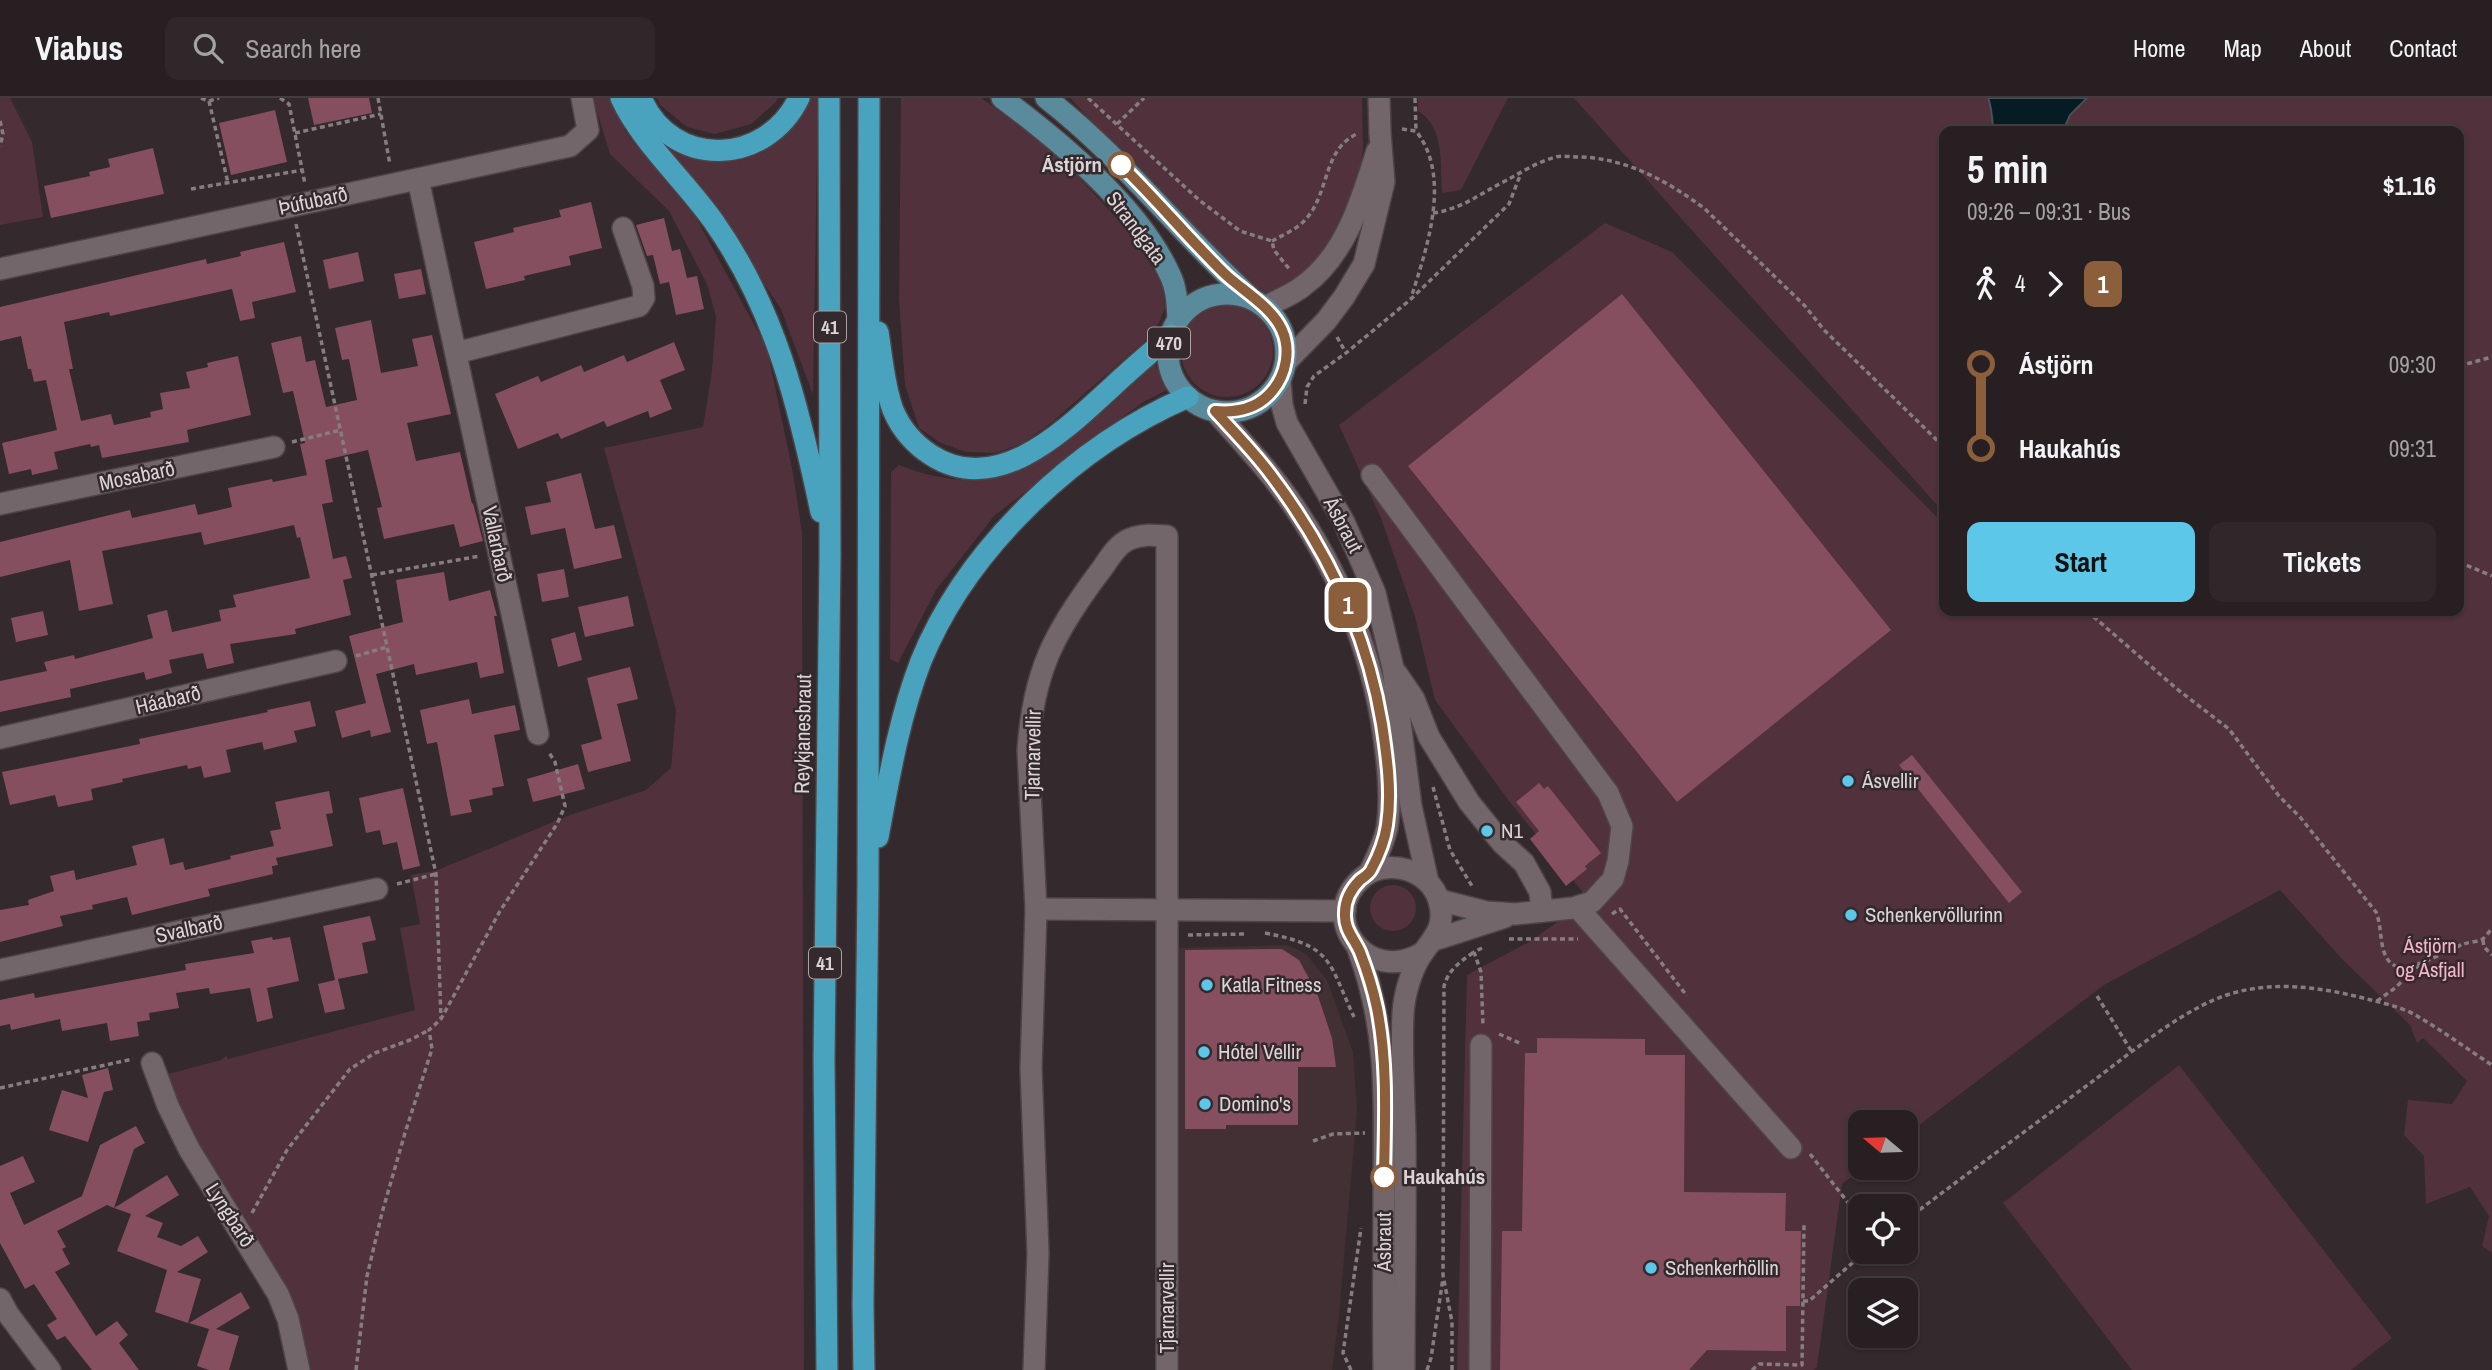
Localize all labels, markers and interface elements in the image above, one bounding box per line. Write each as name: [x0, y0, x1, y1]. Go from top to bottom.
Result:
search box: [165, 17, 655, 80]
text: Viabus: [35, 26, 123, 70]
icon: search: [189, 29, 227, 67]
text: Search here: [245, 31, 361, 66]
text: Home: [2133, 32, 2185, 64]
text: Map: [2223, 32, 2262, 64]
text: About: [2300, 32, 2351, 64]
text: Contact: [2389, 32, 2457, 64]
text: 5 min: [1967, 144, 2048, 195]
place label: Ástjörn: [1042, 150, 1102, 179]
marker: Ástjörn: [1108, 152, 1134, 178]
text: $1.16: [2383, 168, 2436, 203]
street label: Þúfubarð: [276, 179, 350, 222]
street label: Strandgata: [1099, 185, 1174, 270]
text: 09:26 – 09:31 · Bus: [1967, 196, 2131, 227]
icon: walk: [1967, 265, 2005, 303]
icon: forward: [2036, 265, 2074, 303]
text: 4: [2015, 268, 2026, 299]
text: 1: [2098, 268, 2108, 300]
road number: 41: [814, 312, 846, 342]
road number: 470: [1148, 328, 1190, 358]
text: Ástjörn: [2019, 347, 2094, 382]
text: 09:30: [2389, 349, 2436, 380]
text: Haukahús: [2019, 431, 2121, 466]
text: 09:31: [2389, 433, 2436, 464]
street label: Mosabarð: [96, 453, 177, 498]
street label: Ásbraut: [1316, 491, 1370, 558]
street label: Vallarbarð: [475, 503, 520, 585]
button: Start: [1967, 522, 2195, 602]
button: Tickets: [2209, 522, 2436, 602]
line badge: 1: [1325, 582, 1371, 628]
text: 1: [1343, 589, 1353, 621]
street label: Reykjanesbraut: [787, 674, 818, 794]
street label: Háabarð: [132, 678, 203, 721]
street label: Tjarnarvellir: [1017, 709, 1048, 801]
place label: Ásvellir: [1861, 766, 1919, 795]
marker: Ásvellir: [1840, 773, 1856, 789]
place label: N1: [1501, 816, 1523, 845]
marker: N1: [1479, 823, 1495, 839]
place label: Schenkervöllurinn: [1865, 900, 2003, 929]
street label: Svalbarð: [153, 907, 225, 950]
marker: Schenkervöllurinn: [1843, 907, 1859, 923]
park label: Ástjörn og Ásfjall: [2396, 931, 2464, 984]
road number: 41: [809, 948, 841, 978]
place label: Katla Fitness: [1221, 970, 1322, 999]
marker: Katla Fitness: [1199, 977, 1215, 993]
place label: Hótel Vellir: [1218, 1037, 1302, 1066]
marker: Hótel Vellir: [1196, 1044, 1212, 1060]
place label: Domino's: [1219, 1089, 1291, 1118]
marker: Domino's: [1197, 1096, 1213, 1112]
north arrow: [1848, 1110, 1918, 1180]
map controls: [1848, 1110, 1918, 1348]
place label: Haukahús: [1403, 1162, 1485, 1191]
marker: Haukahús: [1371, 1164, 1397, 1190]
street label: Lyngbarð: [199, 1177, 262, 1252]
button: locate: [1848, 1194, 1918, 1264]
street label: Ásbraut: [1369, 1212, 1398, 1273]
place label: Schenkerhöllin: [1665, 1253, 1779, 1282]
marker: Schenkerhöllin: [1643, 1260, 1659, 1276]
street label: Tjarnarvellir: [1152, 1262, 1181, 1353]
button: layers: [1848, 1278, 1918, 1348]

